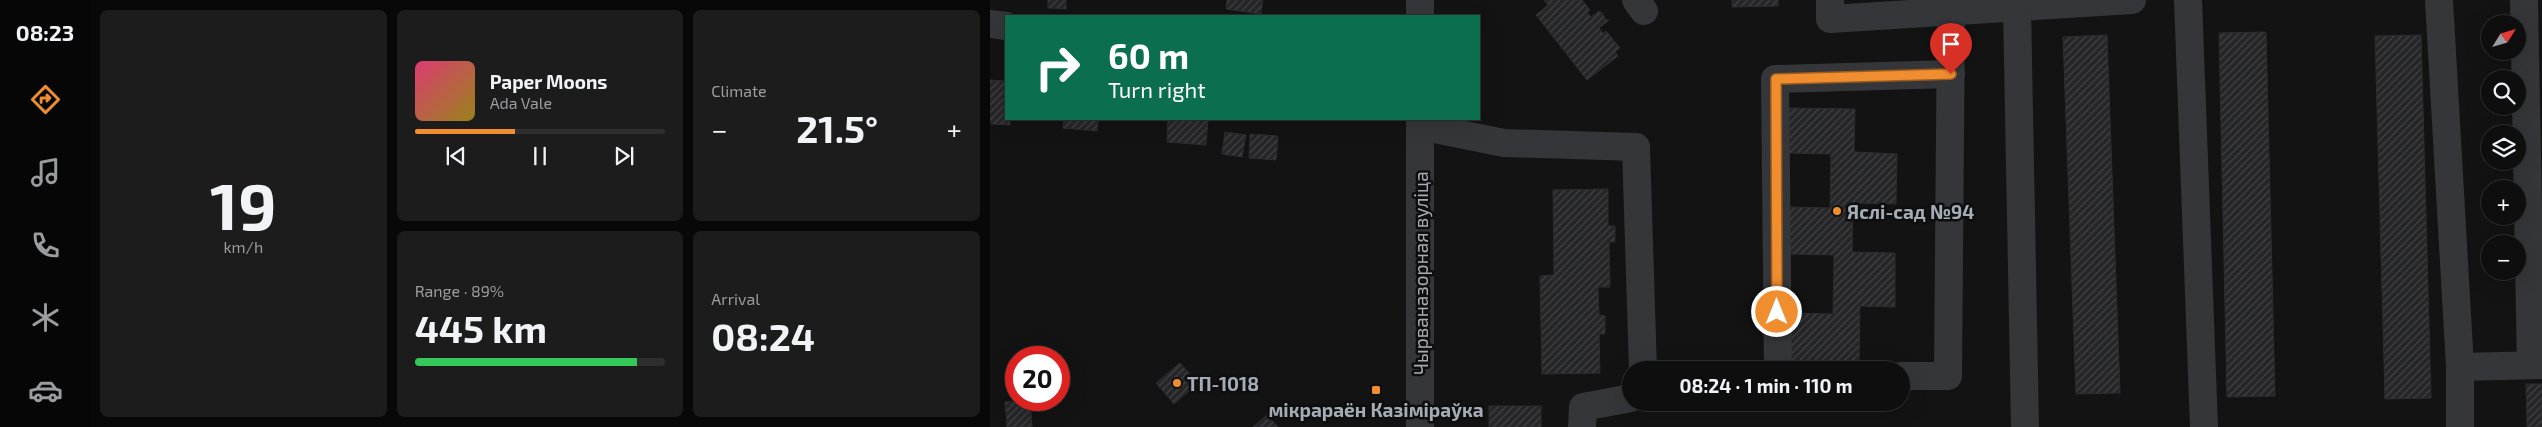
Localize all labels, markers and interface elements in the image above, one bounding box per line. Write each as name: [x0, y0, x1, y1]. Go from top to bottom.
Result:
north arrow: [2481, 15, 2526, 60]
map controls: [2481, 15, 2526, 280]
text: 08:23: [16, 19, 74, 45]
pin: [1930, 23, 1972, 74]
icon: arrive: [1937, 30, 1965, 58]
text: 60 m: [1108, 34, 1189, 76]
icon: right: [1025, 35, 1090, 100]
text: Paper Moons: [490, 70, 607, 93]
button: search: [2481, 70, 2526, 115]
text: Turn right: [1108, 76, 1206, 102]
text: Climate: [711, 81, 767, 100]
icon: directions: [28, 82, 63, 117]
text: Ada Vale: [490, 93, 552, 112]
text: 21.5°: [796, 105, 878, 151]
text: −: [711, 112, 728, 146]
text: +: [947, 112, 962, 146]
button: layers: [2481, 125, 2526, 170]
icon: previous: [442, 142, 470, 170]
icon: pause: [526, 142, 554, 170]
icon: next: [610, 142, 638, 170]
icon: music: [28, 155, 63, 190]
text: 19: [210, 165, 277, 243]
street label: Чырваназорная вуліца: [1409, 171, 1433, 375]
button: +: [2481, 180, 2526, 225]
place label: Яслі-сад №94: [1847, 200, 1974, 223]
marker: Яслі-сад №94: [1831, 205, 1843, 217]
icon: phone: [28, 228, 63, 263]
button: −: [2481, 235, 2526, 280]
text: km/h: [223, 237, 263, 256]
text: Range · 89%: [415, 281, 504, 300]
position arrow: [1750, 285, 1802, 337]
text: Arrival: [711, 289, 760, 308]
icon: climate: [28, 300, 63, 335]
text: 445 km: [415, 305, 547, 351]
text: 08:24: [711, 313, 815, 359]
speed limit sign: 20: [1005, 346, 1070, 411]
place label: ТП-1018: [1187, 372, 1259, 395]
icon: car: [28, 373, 63, 408]
text: 08:24 · 1 min · 110 m: [1680, 374, 1852, 397]
marker: ТП-1018: [1171, 377, 1183, 389]
marker: мікрараён Казіміраўка: [1370, 384, 1382, 396]
place label: мікрараён Казіміраўка: [1268, 398, 1484, 421]

